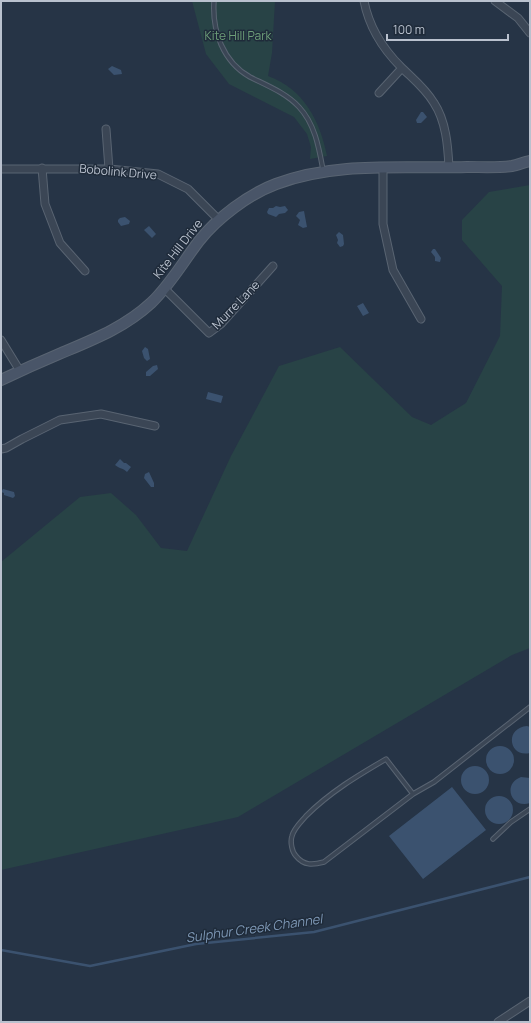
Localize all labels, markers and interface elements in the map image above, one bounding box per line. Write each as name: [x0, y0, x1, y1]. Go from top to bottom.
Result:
scale bar: [387, 16, 508, 42]
text: 100 m: [393, 21, 425, 38]
park label: Kite Hill Park: [205, 27, 272, 44]
street label: Bobolink Drive: [79, 160, 158, 183]
street label: Kite Hill Drive: [149, 215, 206, 282]
street label: Murre Lane: [208, 276, 263, 333]
water label: Sulphur Creek Channel: [185, 909, 325, 946]

